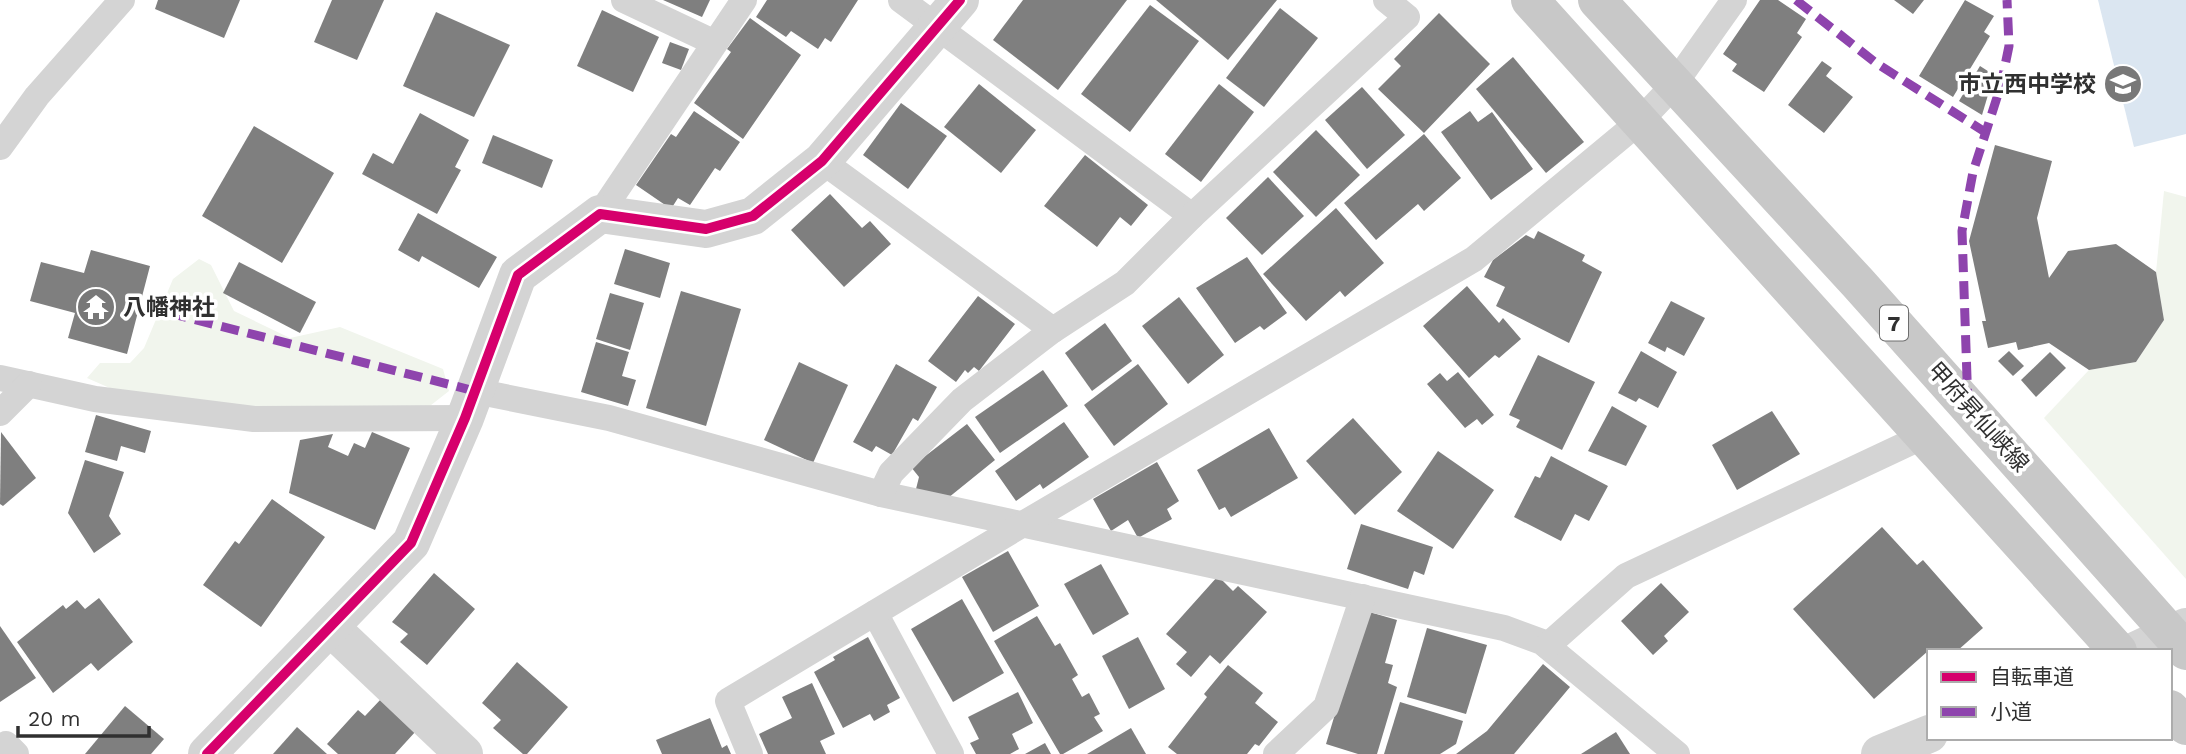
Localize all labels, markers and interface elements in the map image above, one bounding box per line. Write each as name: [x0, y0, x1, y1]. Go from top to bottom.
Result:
school or university icon: 市立西中学校: [2102, 63, 2144, 105]
place label: 市立西中学校: [1958, 71, 2096, 98]
temple icon: 八幡神社: [75, 286, 117, 328]
place label: 八幡神社: [123, 294, 215, 321]
road number: 7: [1880, 306, 1908, 340]
street label: 甲府昇仙峡線: [1922, 357, 2034, 477]
legend: [1927, 649, 2172, 740]
text: 自転車道: [1990, 664, 2074, 689]
scale bar: [18, 694, 149, 738]
text: 小道: [1990, 699, 2032, 724]
text: 20 m: [28, 706, 80, 731]

